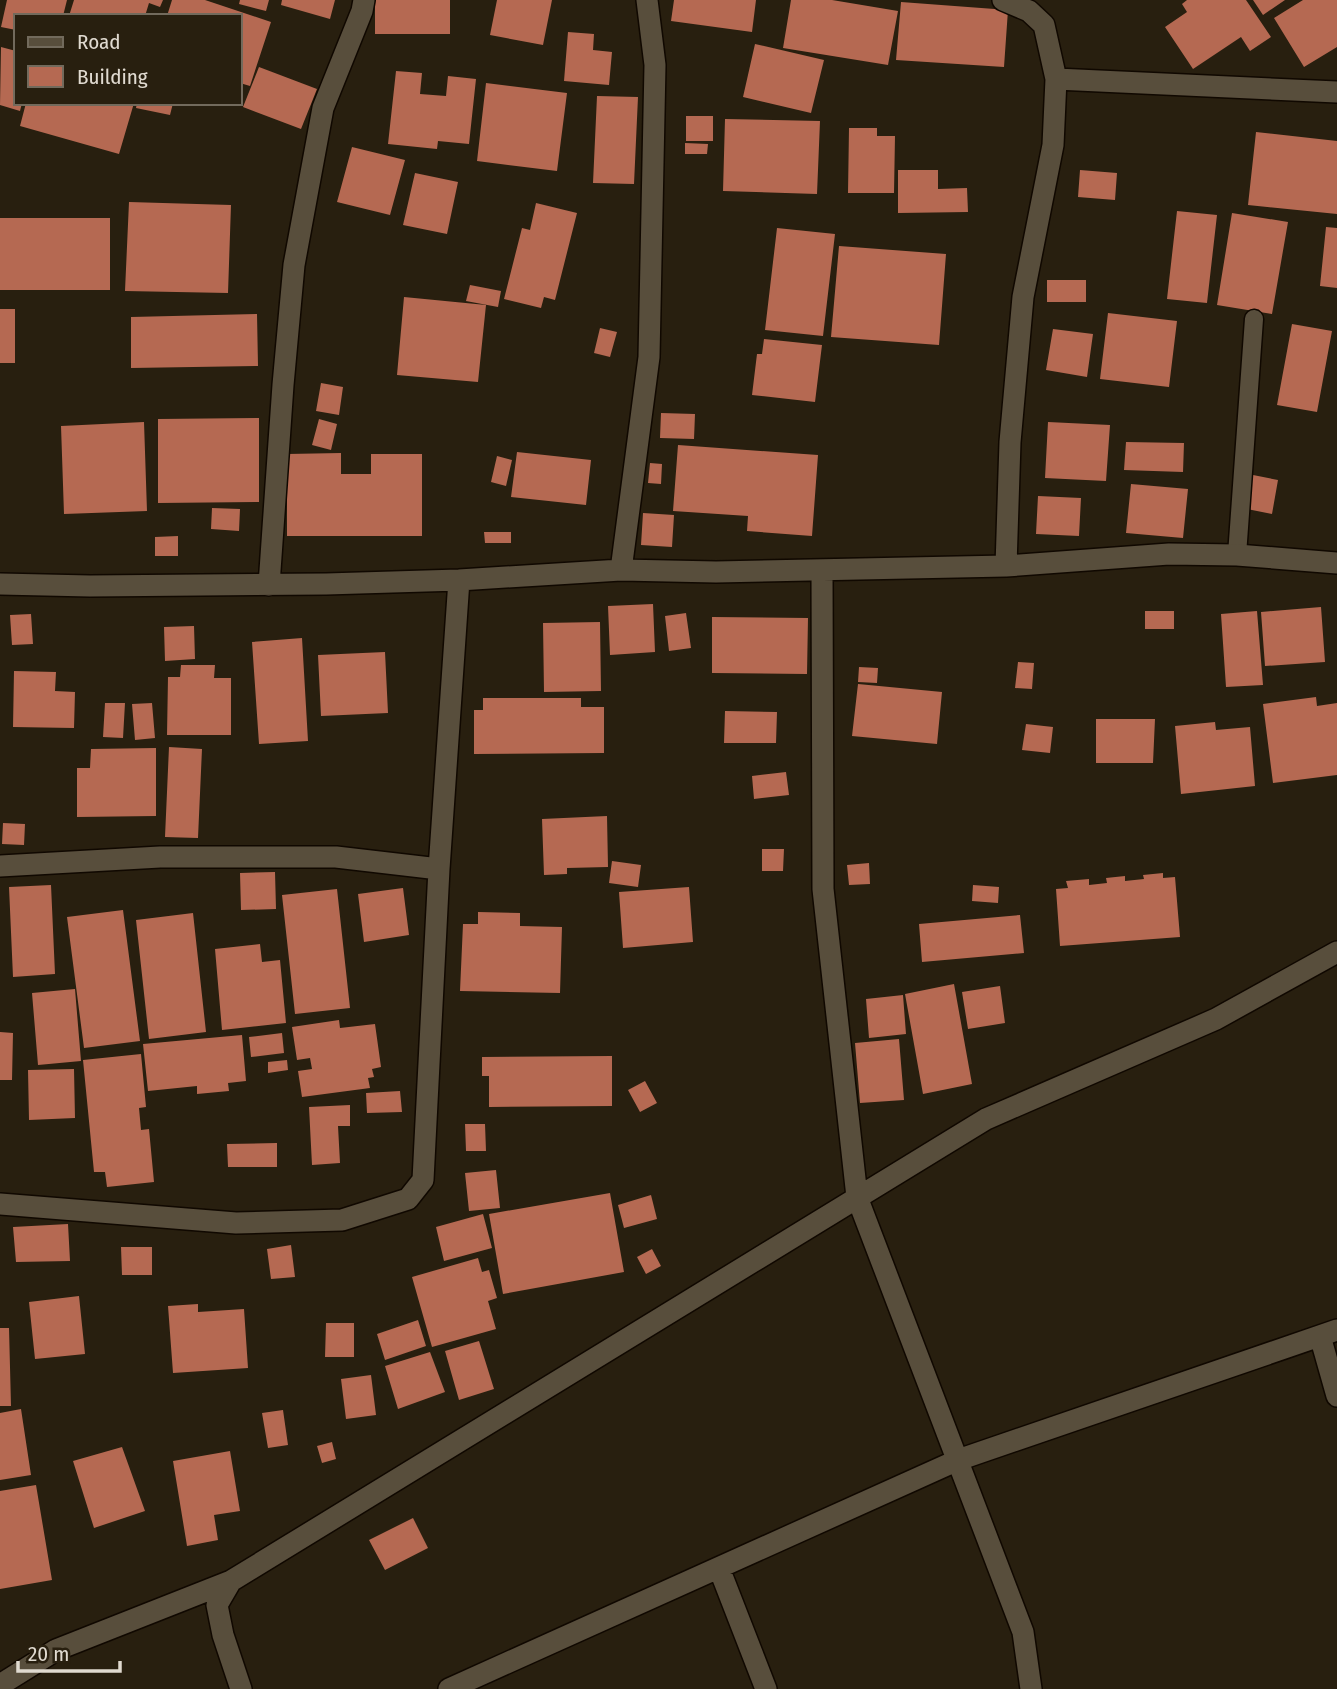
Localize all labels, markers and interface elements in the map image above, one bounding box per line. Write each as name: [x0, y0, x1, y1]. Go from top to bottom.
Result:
legend: [14, 14, 242, 105]
text: Road: [77, 29, 121, 55]
text: Building: [77, 64, 148, 90]
scale bar: [18, 1630, 119, 1674]
text: 20 m: [28, 1641, 69, 1667]

